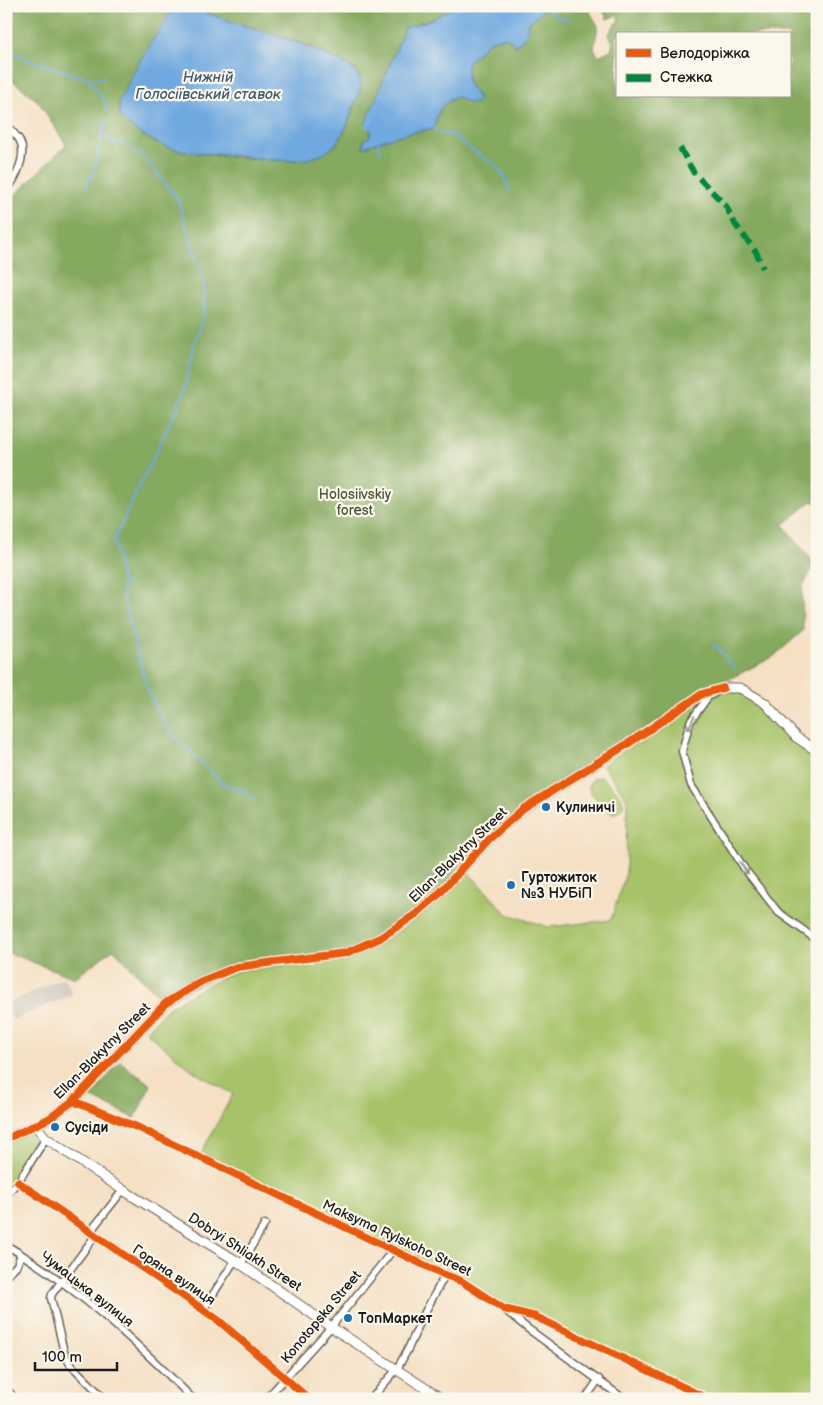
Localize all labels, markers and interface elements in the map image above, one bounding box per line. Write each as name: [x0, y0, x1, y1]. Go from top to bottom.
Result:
legend: [616, 32, 790, 98]
text: Велодоріжка: [660, 44, 750, 63]
water label: Нижній Голосіївський ставок: [135, 68, 282, 104]
text: Стежка: [660, 68, 713, 87]
park label: Holosiivskiy forest: [319, 486, 392, 519]
one-way arrow: [686, 716, 696, 731]
place label: Кулиничі: [556, 799, 615, 816]
marker: Кулиничі: [540, 801, 552, 813]
street label: Ellan-Blakytny Street: [405, 803, 511, 906]
one-way arrow: [739, 860, 749, 874]
place label: Гуртожиток №3 НУБіП: [521, 869, 597, 902]
marker: Гуртожиток №3 НУБіП: [505, 879, 517, 891]
street label: Ellan-Blakytny Street: [50, 999, 154, 1103]
place label: Сусіди: [65, 1119, 108, 1136]
marker: Сусіди: [49, 1121, 61, 1133]
street label: Maksyma Rylskoho Street: [320, 1196, 475, 1280]
street label: Dobryi Shliakh Street: [185, 1209, 305, 1295]
street label: Горяна вулиця: [129, 1241, 219, 1309]
street label: Чумацька вулиця: [37, 1247, 137, 1331]
street label: Konotopska Street: [277, 1267, 365, 1367]
place label: ТопМаркет: [358, 1310, 433, 1327]
marker: ТопМаркет: [342, 1312, 354, 1324]
scale bar: [35, 1340, 118, 1372]
text: 100 m: [42, 1348, 82, 1367]

